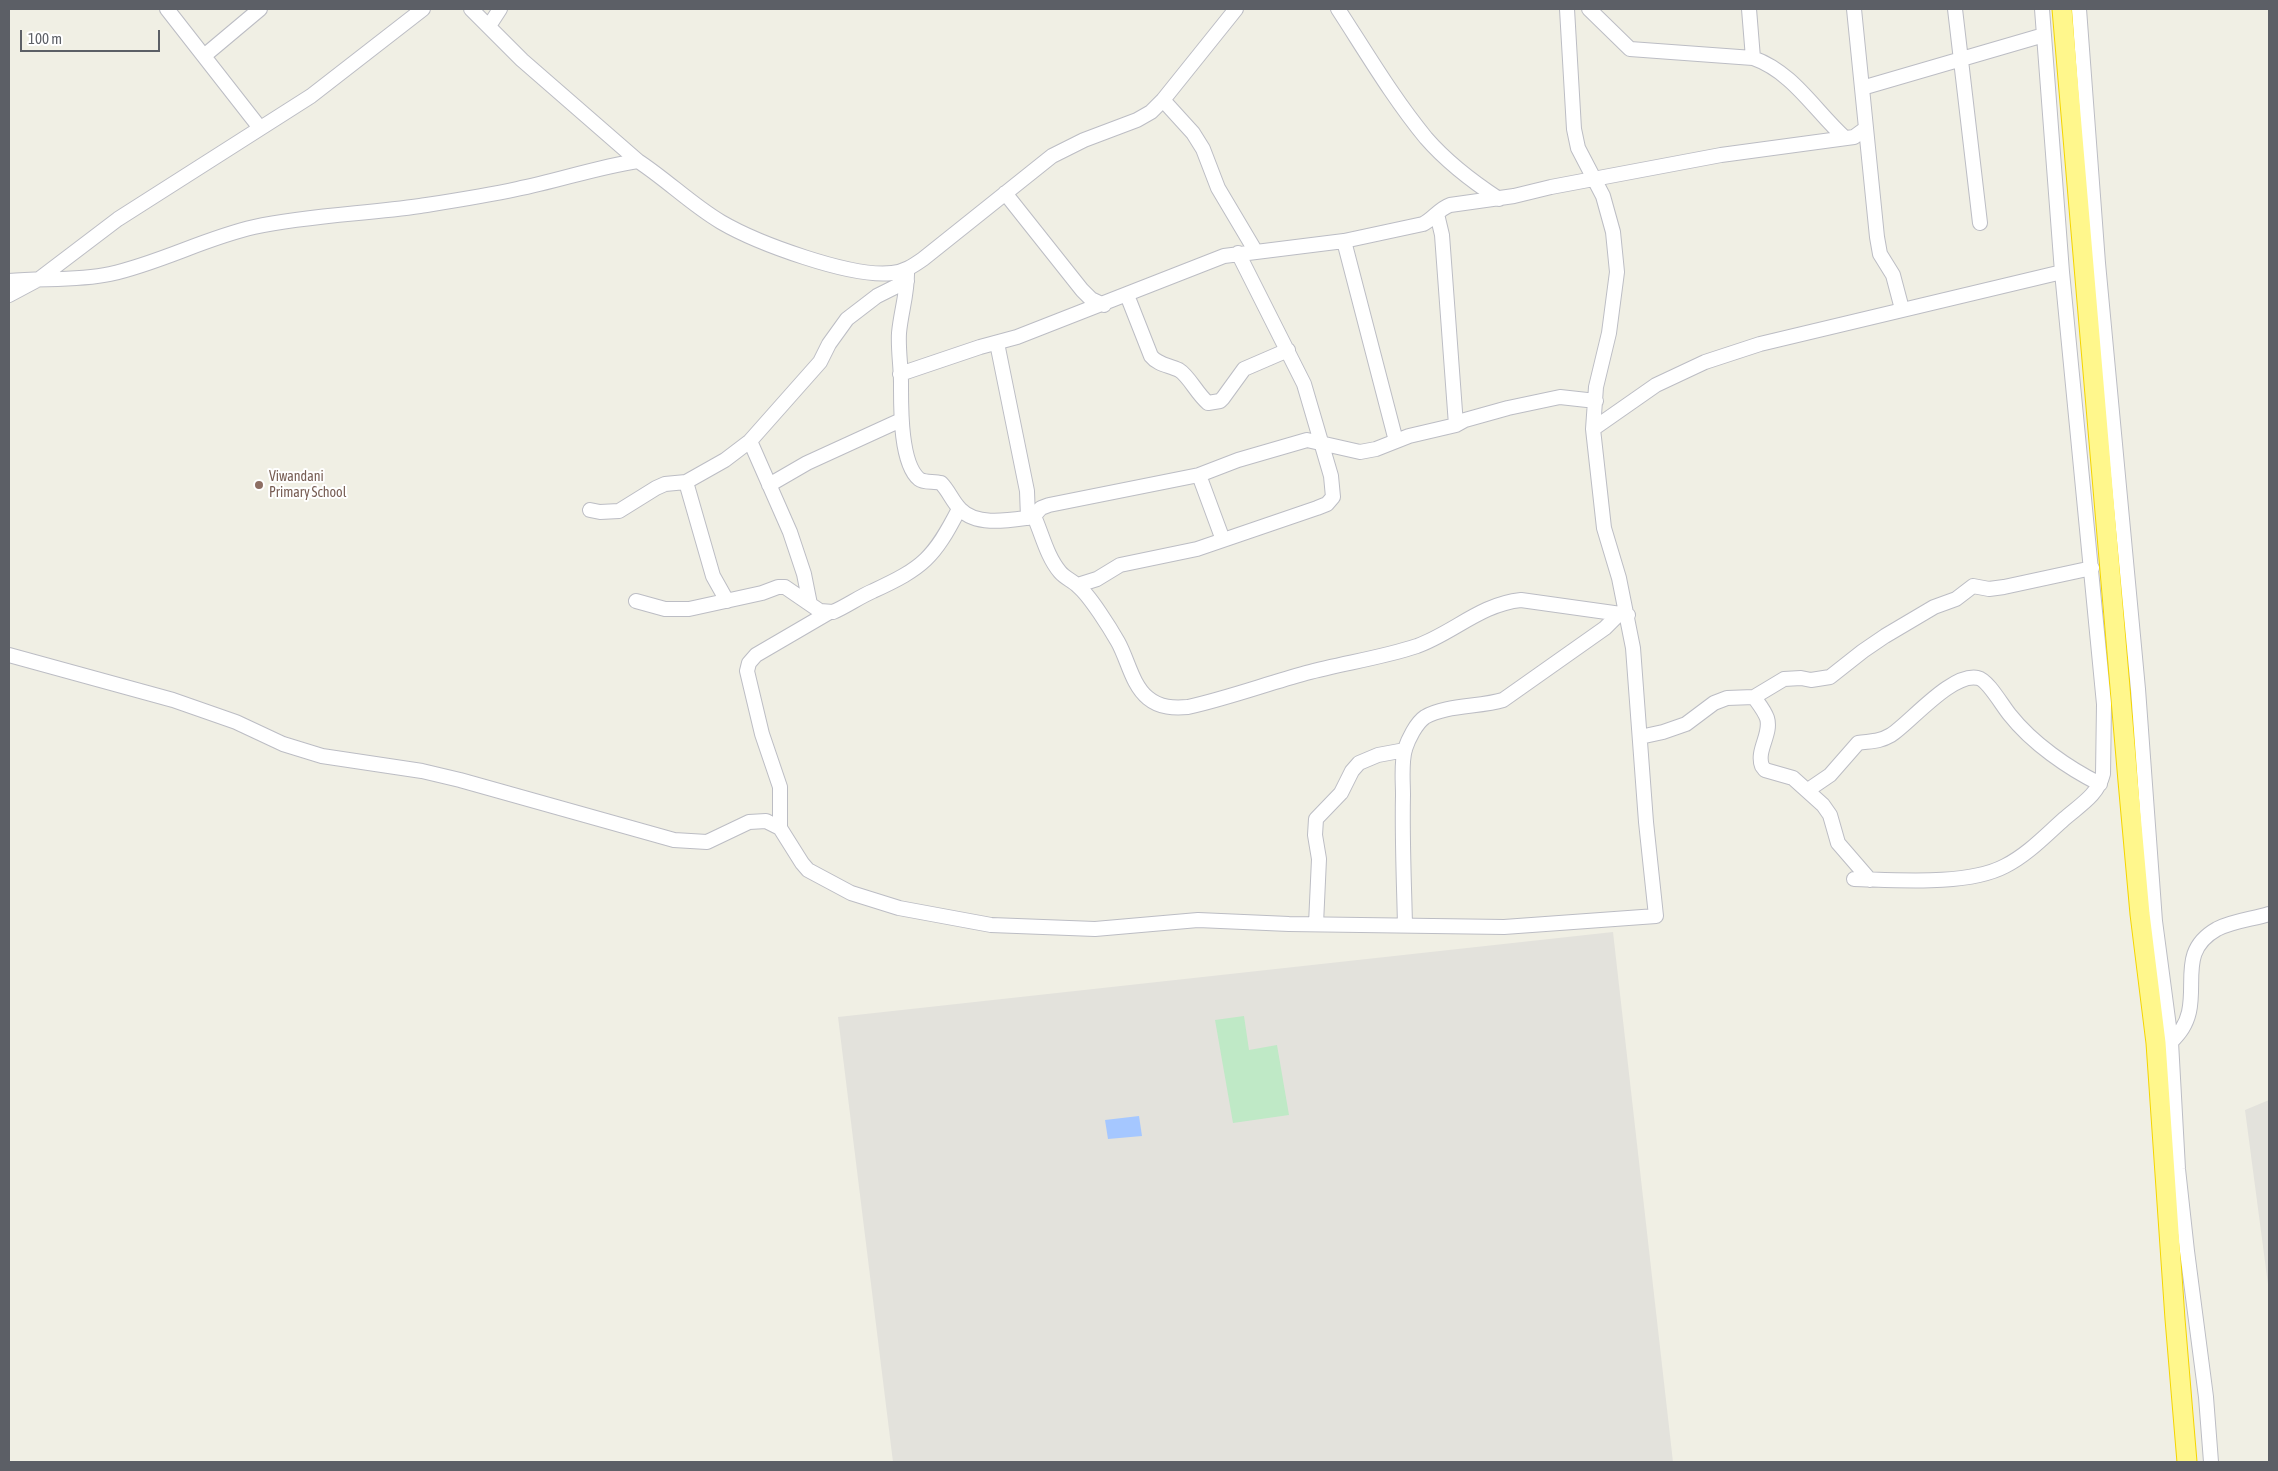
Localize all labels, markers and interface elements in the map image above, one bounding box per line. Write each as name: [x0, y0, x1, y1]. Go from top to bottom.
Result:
scale bar: [22, 20, 162, 52]
text: 100 m: [28, 30, 62, 47]
place label: Viwandani Primary School: [269, 469, 346, 502]
marker: Viwandani Primary School: [253, 479, 265, 491]

